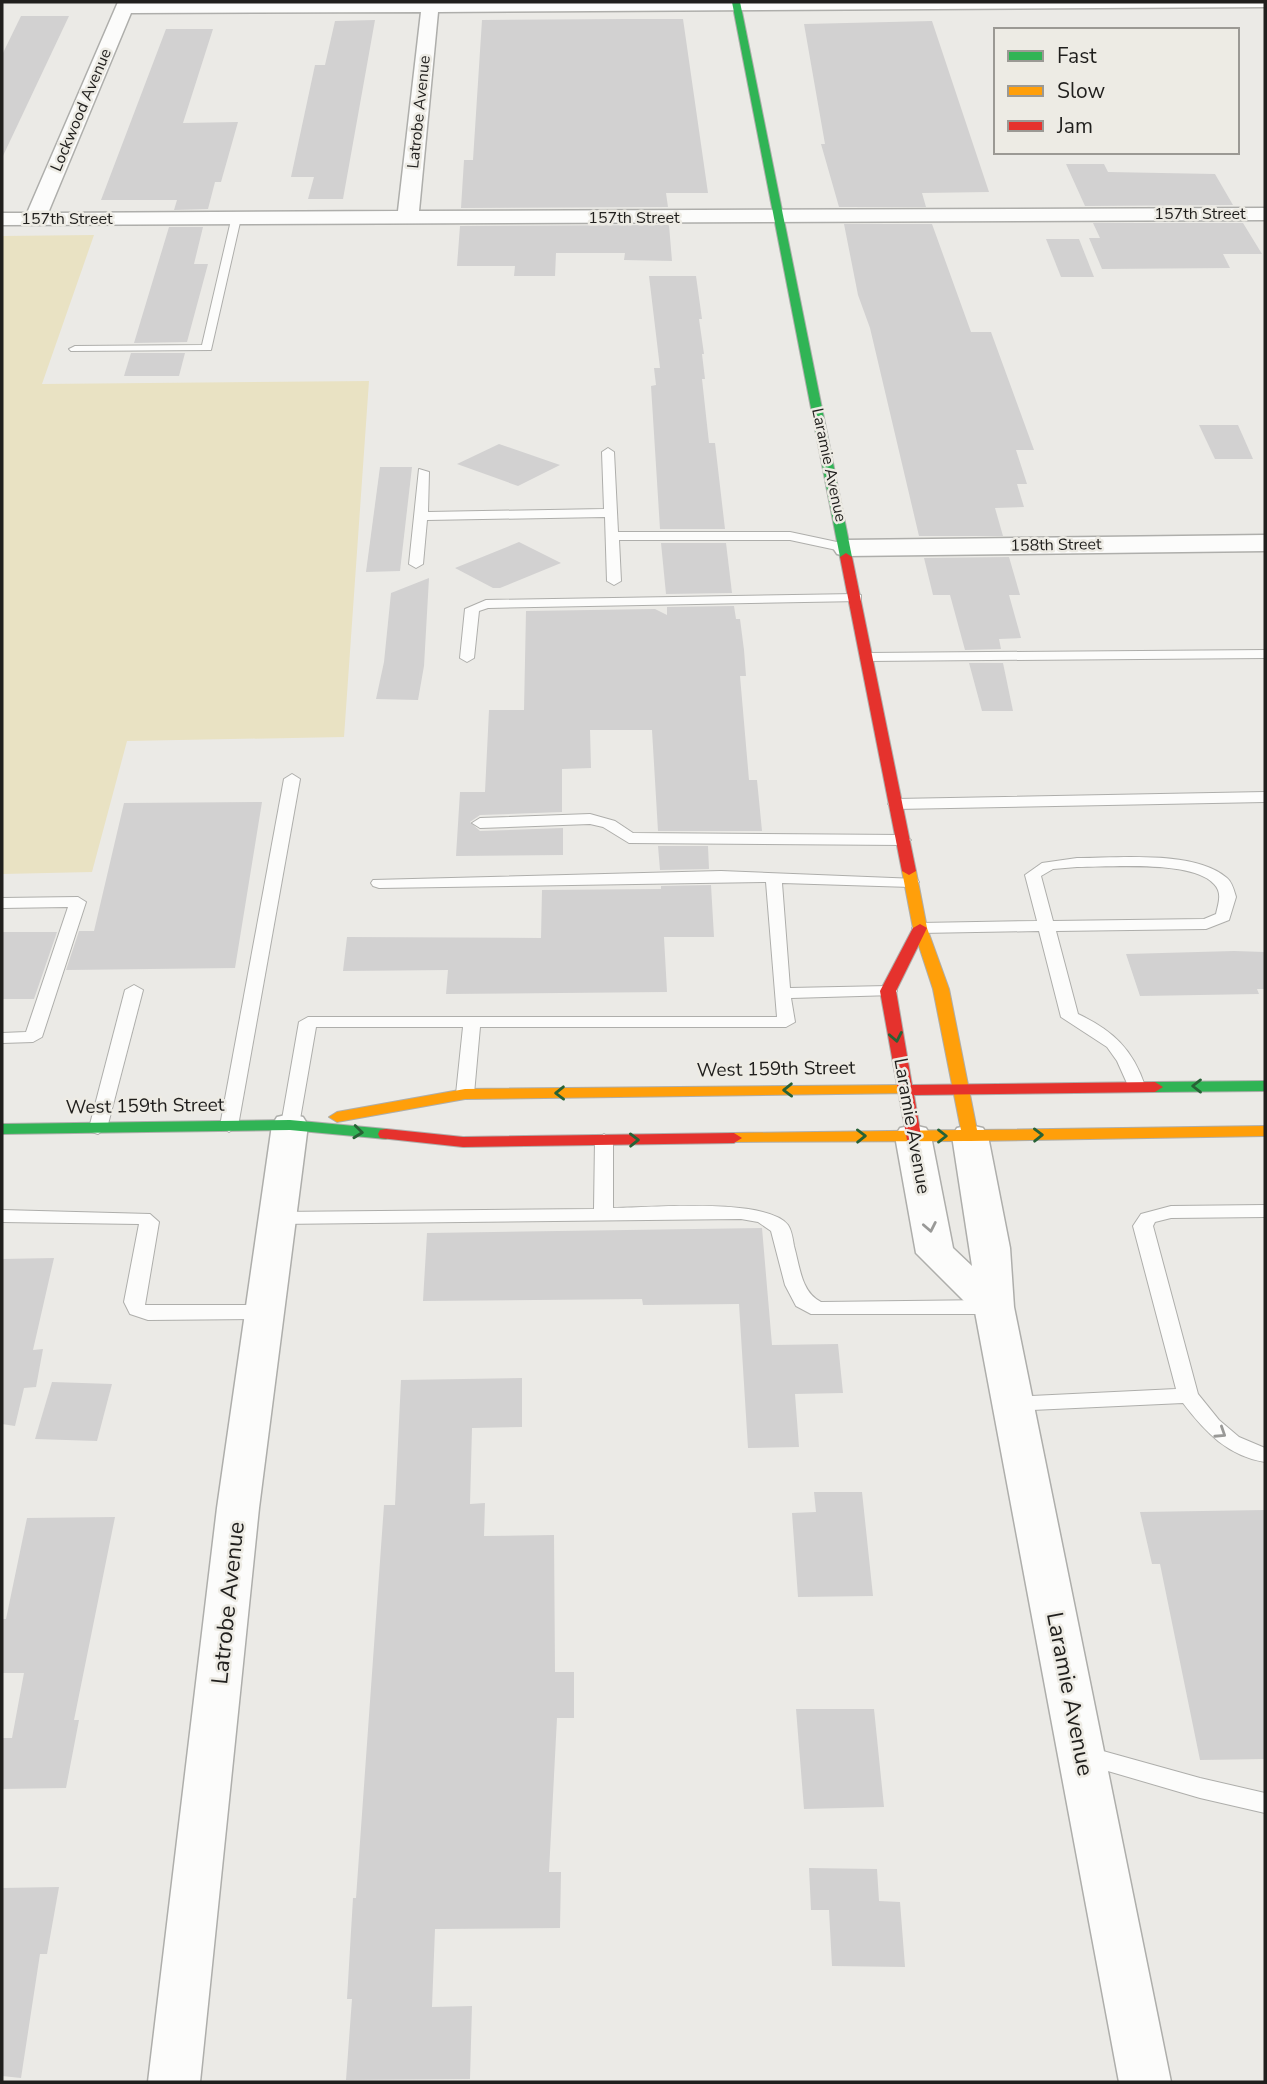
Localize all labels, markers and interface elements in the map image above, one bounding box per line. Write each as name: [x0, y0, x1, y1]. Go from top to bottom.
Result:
legend: [994, 28, 1239, 154]
text: Fast: [1057, 42, 1097, 70]
street label: Lockwood Avenue: [45, 45, 117, 175]
street label: Latrobe Avenue: [402, 54, 436, 170]
text: Slow: [1057, 77, 1106, 105]
text: Jam: [1056, 112, 1093, 140]
street label: 157th Street: [1154, 203, 1246, 225]
street label: 157th Street: [588, 207, 680, 229]
street label: 157th Street: [21, 208, 113, 230]
street label: Laramie Avenue: [806, 406, 852, 524]
street label: 158th Street: [1010, 533, 1102, 557]
one-way arrow: [888, 1031, 903, 1043]
street label: West 159th Street: [696, 1055, 856, 1083]
street label: Laramie Avenue: [887, 1056, 937, 1196]
one-way arrow: [1191, 1078, 1202, 1094]
one-way arrow: [782, 1082, 793, 1098]
one-way arrow: [555, 1085, 565, 1101]
street label: West 159th Street: [65, 1092, 225, 1120]
one-way arrow: [352, 1124, 363, 1139]
one-way arrow: [1033, 1127, 1044, 1142]
one-way arrow: [937, 1128, 947, 1144]
one-way arrow: [856, 1129, 867, 1144]
one-way arrow: [629, 1132, 639, 1148]
one-way arrow: [922, 1221, 937, 1233]
one-way arrow: [1214, 1424, 1227, 1437]
street label: Latrobe Avenue: [204, 1520, 252, 1686]
street label: Laramie Avenue: [1039, 1609, 1101, 1779]

